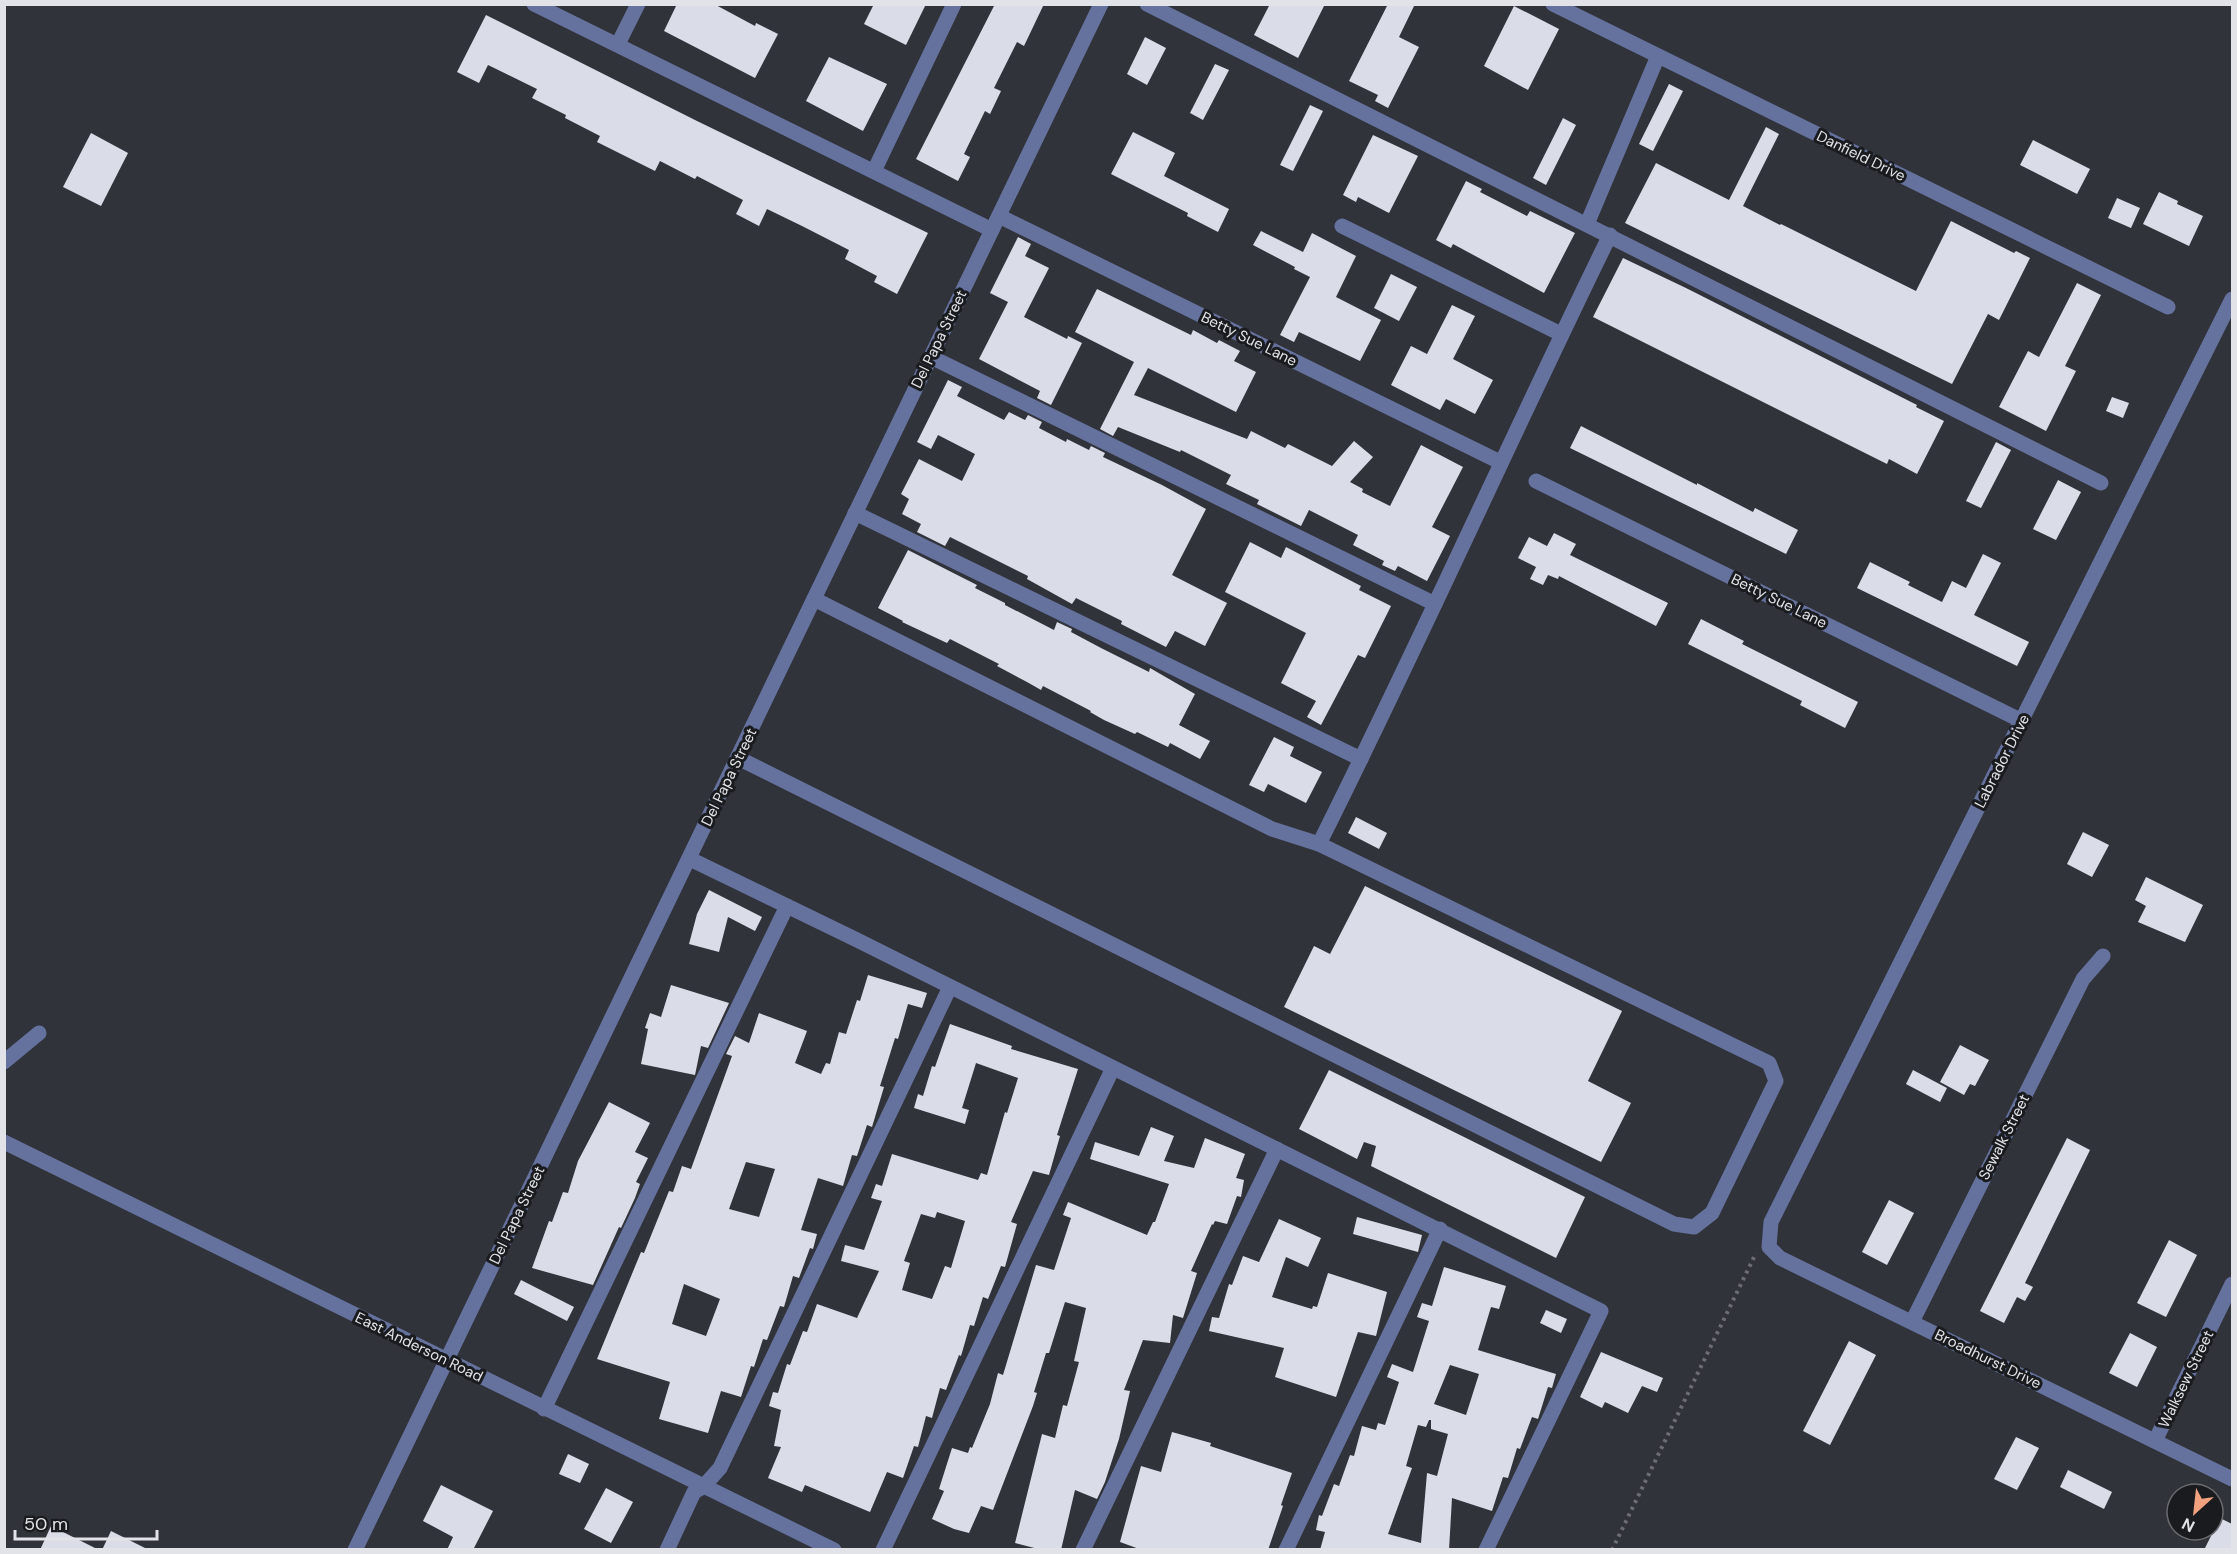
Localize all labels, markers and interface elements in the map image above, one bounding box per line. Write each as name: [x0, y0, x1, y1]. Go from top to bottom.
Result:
street label: Danfield Drive: [1813, 126, 1909, 186]
street label: Del Papa Street: [907, 287, 971, 391]
street label: Betty Sue Lane: [1198, 307, 1300, 371]
street label: Betty Sue Lane: [1728, 569, 1830, 633]
street label: Labrador Drive: [1970, 711, 2034, 811]
street label: Del Papa Street: [697, 725, 761, 829]
street label: Sewalk Street: [1974, 1091, 2034, 1183]
street label: Del Papa Street: [485, 1163, 549, 1267]
street label: East Anderson Road: [352, 1307, 486, 1387]
street label: Broadhurst Drive: [1931, 1325, 2045, 1393]
street label: Walksew Street: [2154, 1327, 2218, 1431]
north arrow: [2165, 1482, 2225, 1542]
scale bar: [15, 1503, 158, 1541]
text: 50 m: [24, 1512, 68, 1536]
text: N: [2178, 1513, 2198, 1537]

